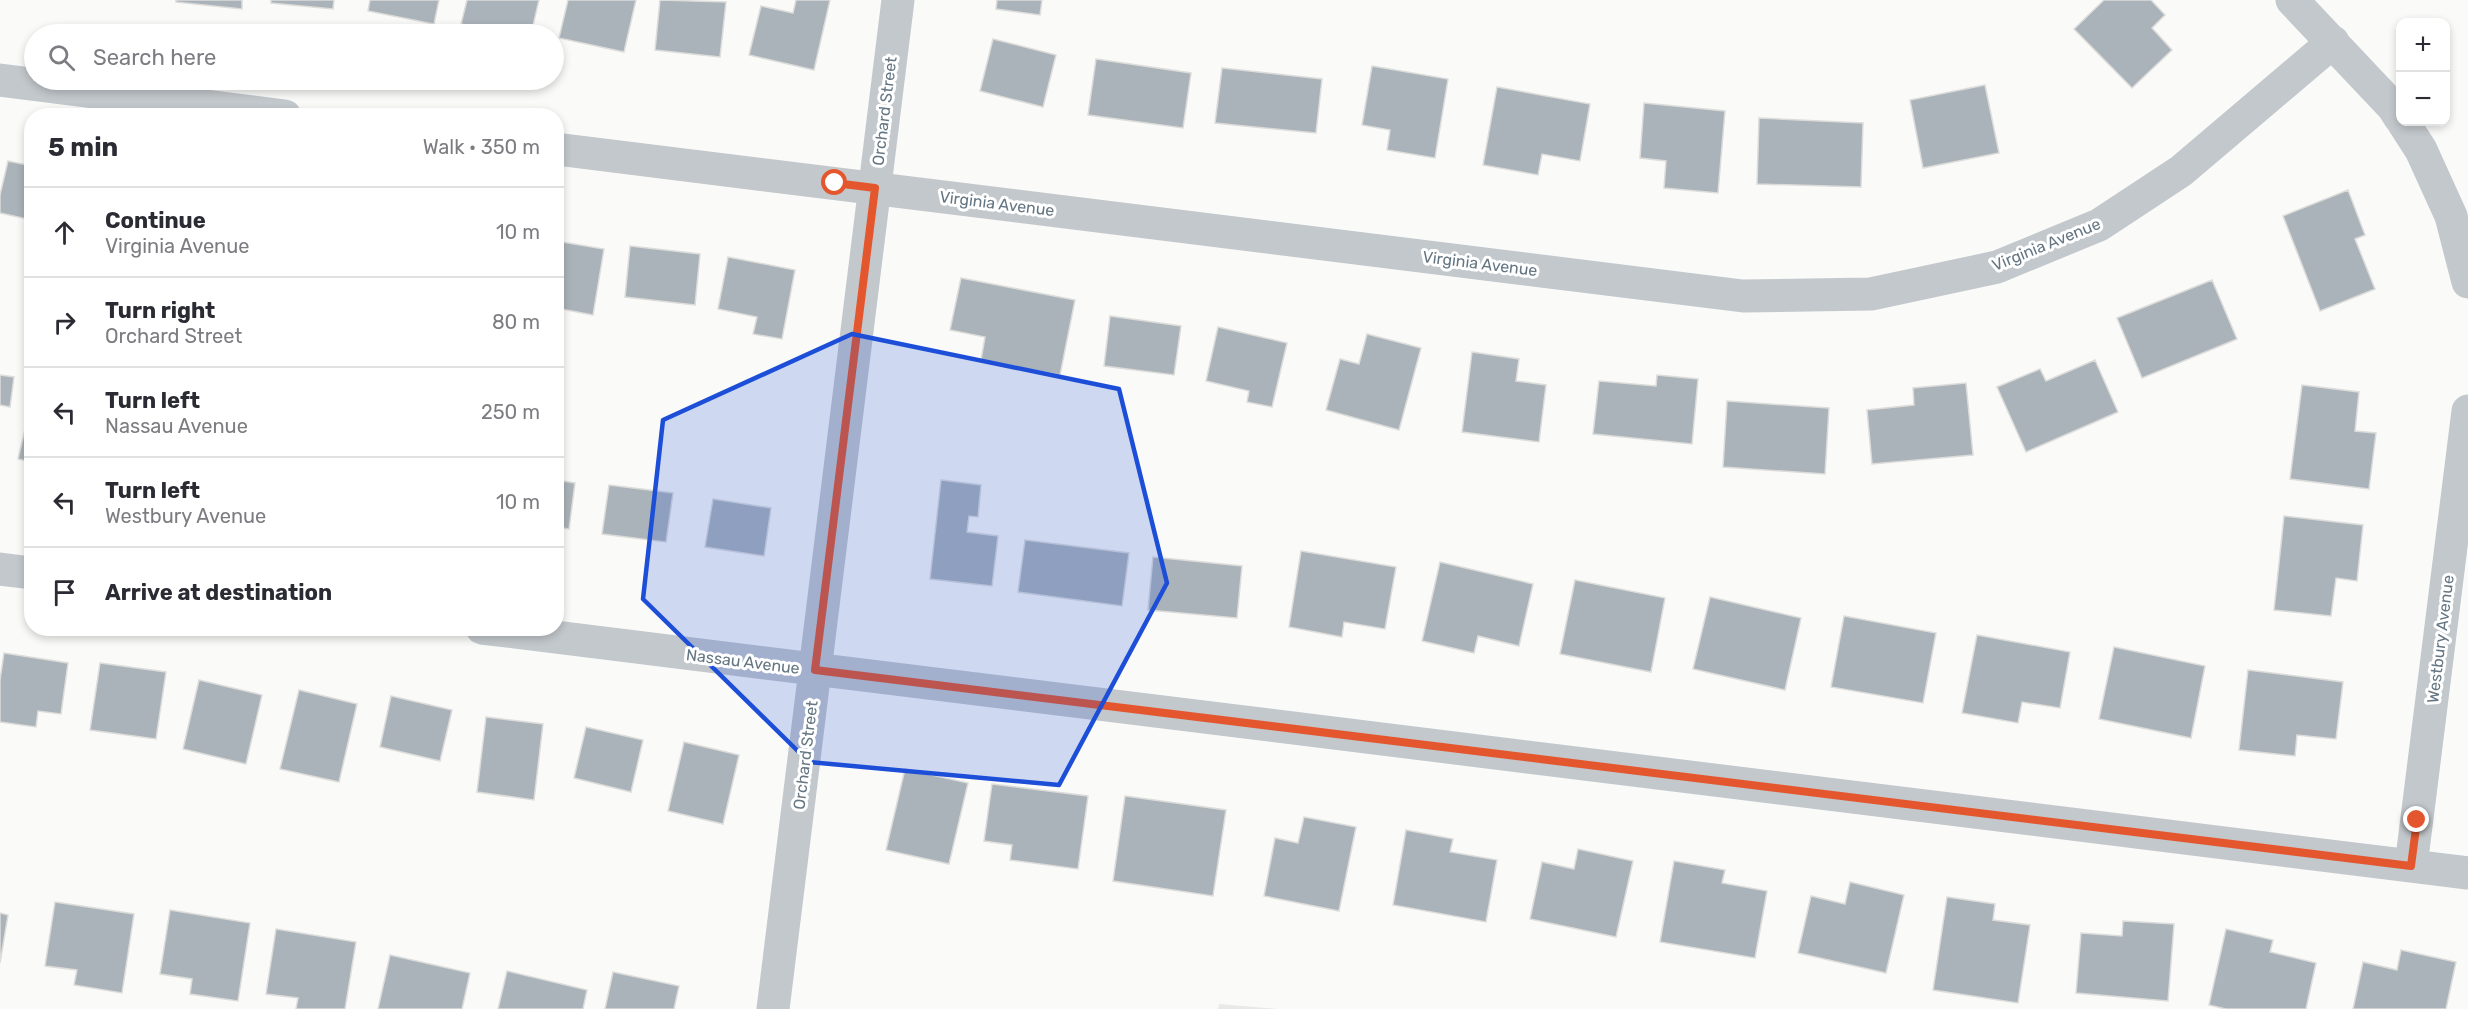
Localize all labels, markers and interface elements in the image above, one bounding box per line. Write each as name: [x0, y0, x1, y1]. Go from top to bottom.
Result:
map controls: [2396, 18, 2450, 126]
button: +: [2396, 18, 2450, 72]
search box: [24, 24, 564, 90]
icon: search: [45, 41, 78, 74]
text: Search here: [93, 44, 216, 71]
street label: Orchard Street: [868, 55, 901, 167]
button: −: [2396, 72, 2450, 126]
text: 5 min: [48, 132, 118, 163]
text: Walk · 350 m: [423, 135, 540, 159]
route start: [821, 169, 847, 195]
street label: Virginia Avenue: [938, 187, 1055, 220]
text: Continue: [105, 207, 206, 234]
street label: Virginia Avenue: [1989, 214, 2103, 275]
icon: ahead: [48, 216, 81, 249]
text: 10 m: [496, 220, 540, 244]
text: Virginia Avenue: [105, 234, 249, 258]
street label: Virginia Avenue: [1421, 247, 1538, 280]
text: Turn right: [105, 297, 215, 324]
icon: right: [48, 306, 81, 339]
text: 80 m: [492, 310, 540, 334]
text: Orchard Street: [105, 324, 242, 348]
text: Turn left: [105, 387, 200, 414]
icon: left: [48, 396, 81, 429]
text: 250 m: [481, 400, 540, 424]
text: Nassau Avenue: [105, 414, 248, 438]
text: Turn left: [105, 477, 200, 504]
icon: left: [48, 486, 81, 519]
text: 10 m: [496, 490, 540, 514]
text: Westbury Avenue: [105, 504, 266, 528]
street label: Westbury Avenue: [2423, 574, 2458, 704]
icon: arrive: [48, 576, 81, 609]
text: Arrive at destination: [105, 579, 332, 606]
street label: Nassau Avenue: [685, 645, 801, 678]
street label: Orchard Street: [789, 699, 822, 811]
route end: [2403, 806, 2429, 832]

